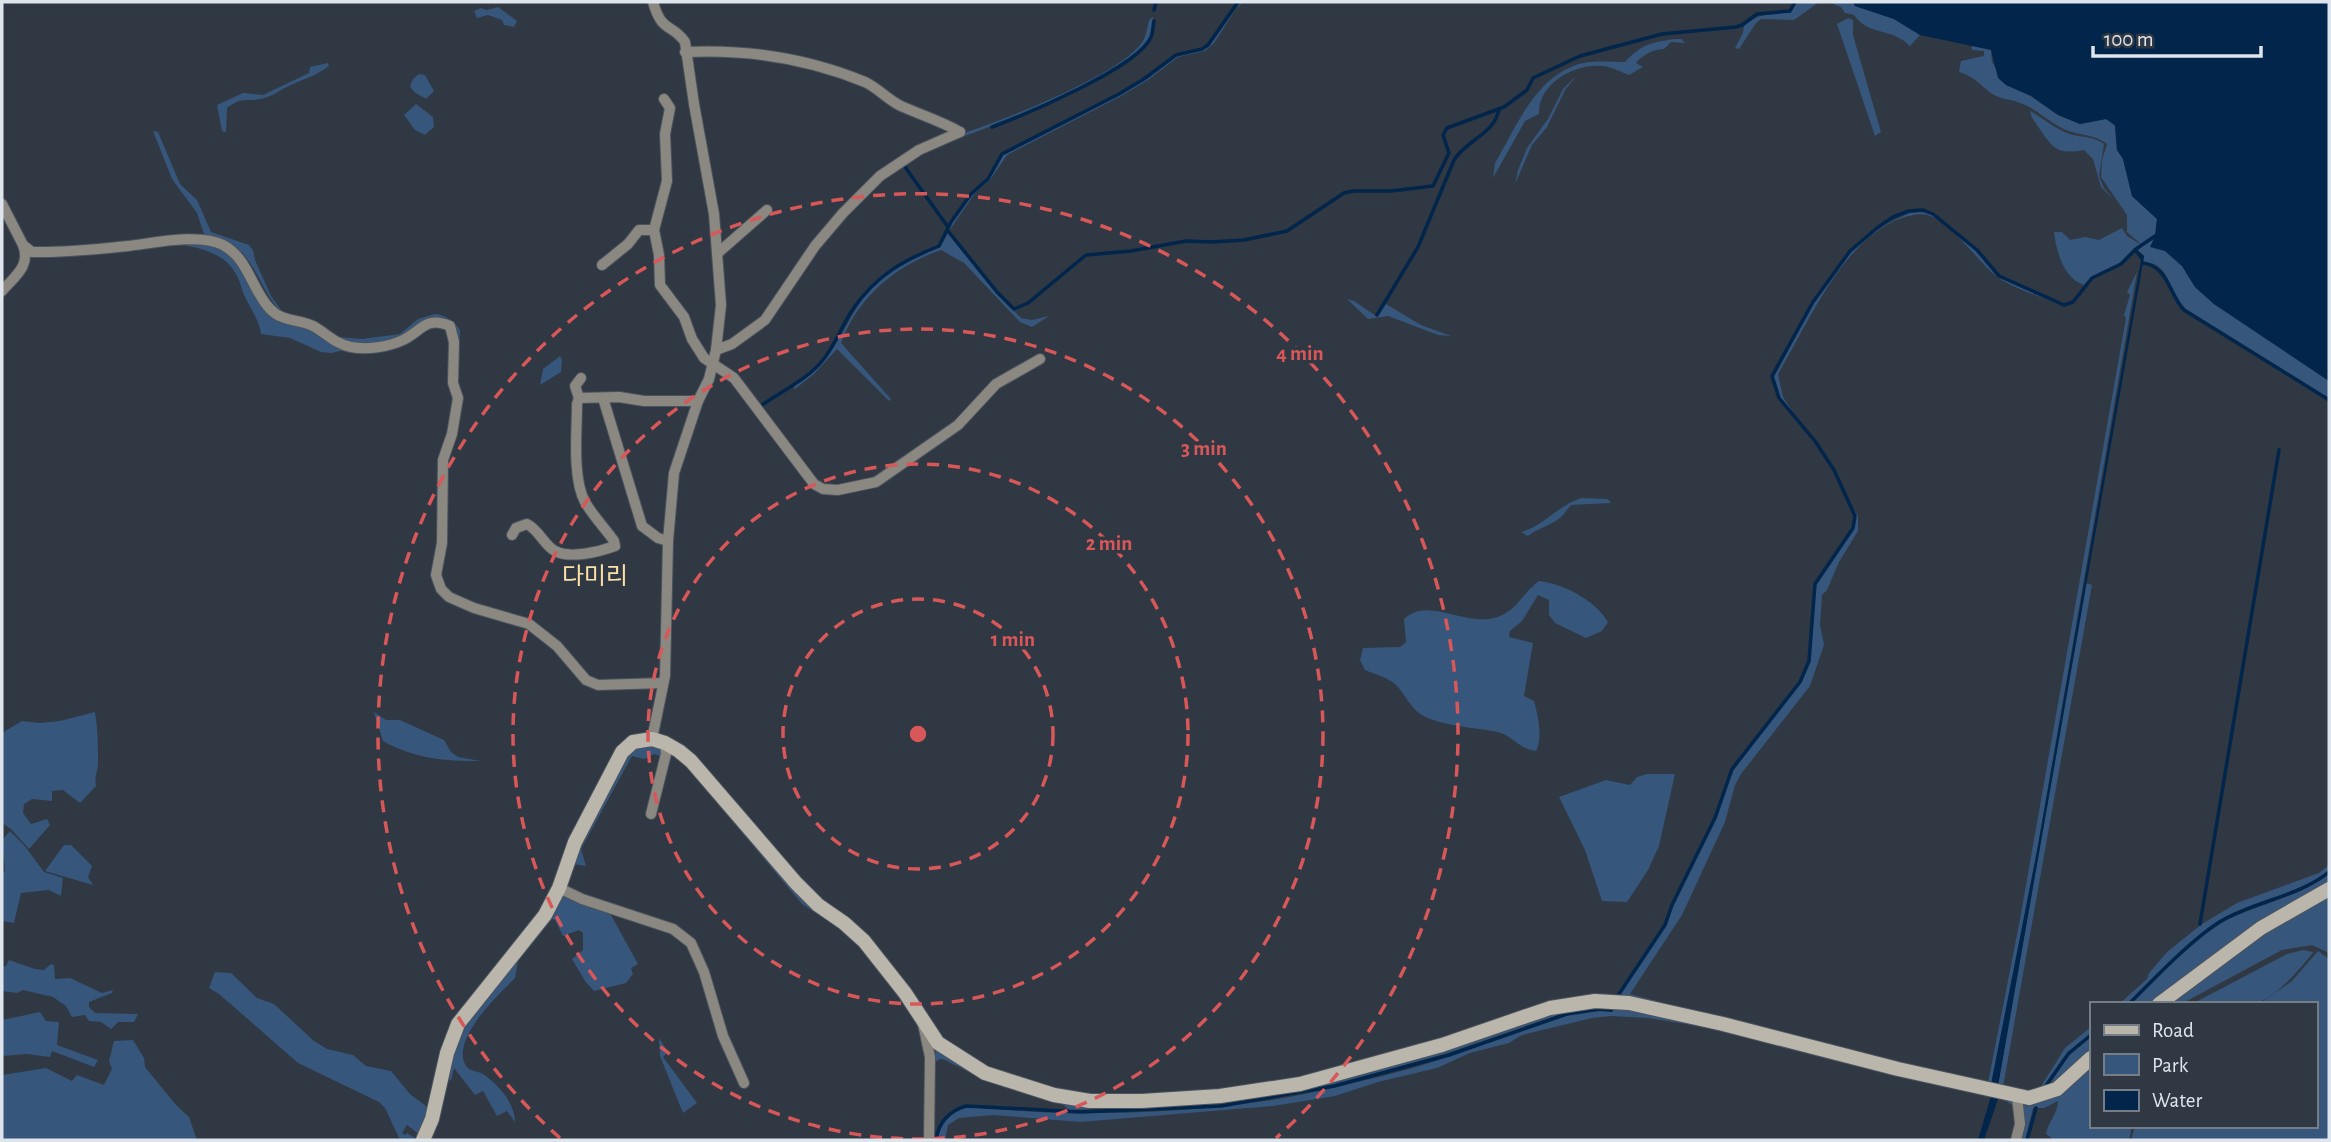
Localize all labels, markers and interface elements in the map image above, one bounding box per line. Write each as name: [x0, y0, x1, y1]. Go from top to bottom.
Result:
scale bar: [2093, 14, 2261, 58]
text: 100 m: [2104, 29, 2154, 50]
text: 4 min: [1276, 343, 1324, 364]
text: 3 min: [1181, 438, 1227, 459]
text: 2 min: [1086, 533, 1132, 554]
district label: 다미리: [562, 564, 628, 589]
text: 1 min: [991, 629, 1035, 650]
centre of rings: [906, 722, 930, 746]
legend: [2090, 1002, 2317, 1128]
text: Road: [2152, 1020, 2194, 1041]
text: Park: [2152, 1055, 2189, 1076]
text: Water: [2152, 1090, 2202, 1111]

